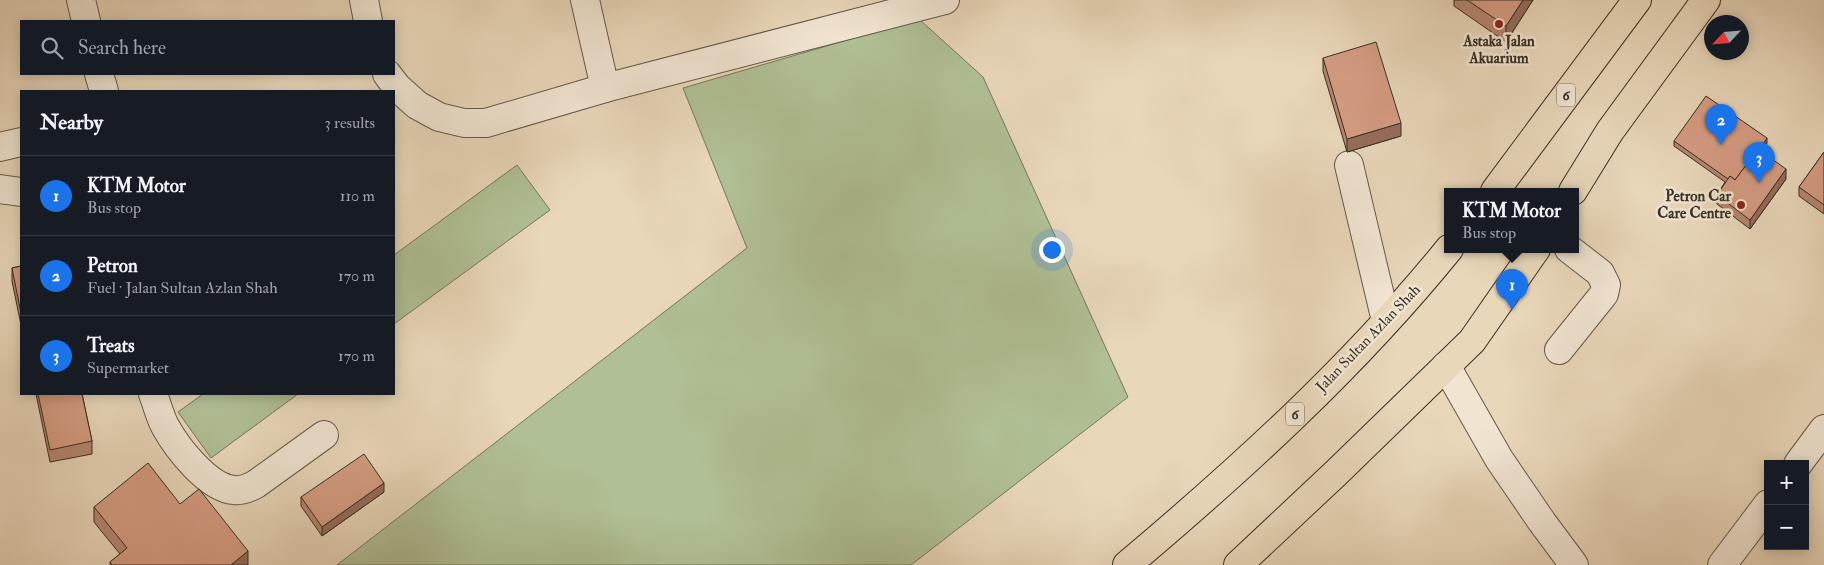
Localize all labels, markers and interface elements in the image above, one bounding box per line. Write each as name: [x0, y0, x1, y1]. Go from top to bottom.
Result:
north arrow: [1704, 15, 1749, 60]
marker: Astaka Jalan Akuarium: [1493, 18, 1505, 30]
search box: [20, 20, 395, 75]
place label: Astaka Jalan Akuarium: [1462, 32, 1535, 68]
icon: search: [38, 34, 66, 62]
text: Search here: [78, 36, 166, 60]
road number: 6: [1557, 84, 1575, 106]
pin: 2: [1705, 104, 1737, 145]
text: Nearby: [40, 109, 103, 136]
text: 3 results: [324, 113, 375, 133]
pin: 3: [1743, 142, 1775, 183]
text: KTM Motor: [87, 174, 186, 198]
text: 1: [53, 186, 59, 206]
text: 110 m: [340, 186, 375, 206]
place label: Petron Car Care Centre: [1657, 187, 1732, 223]
popup: [1444, 188, 1579, 253]
text: Bus stop: [87, 198, 141, 218]
text: KTM Motor: [1462, 199, 1561, 223]
marker: Petron Car Care Centre: [1735, 199, 1747, 211]
text: Bus stop: [1462, 223, 1516, 243]
your location: [1039, 237, 1065, 263]
text: Petron: [87, 254, 138, 278]
text: 2: [52, 266, 60, 286]
text: 170 m: [338, 266, 375, 286]
pin: 1: [1496, 269, 1528, 310]
text: Fuel · Jalan Sultan Azlan Shah: [87, 278, 278, 298]
street label: Jalan Sultan Azlan Shah: [1311, 280, 1425, 398]
text: Treats: [87, 334, 135, 358]
text: 3: [53, 346, 59, 366]
text: 170 m: [338, 346, 375, 366]
text: Supermarket: [87, 358, 169, 378]
road number: 6: [1286, 402, 1304, 426]
map controls: [1764, 460, 1809, 550]
button: +: [1764, 460, 1809, 505]
button: −: [1764, 505, 1809, 550]

